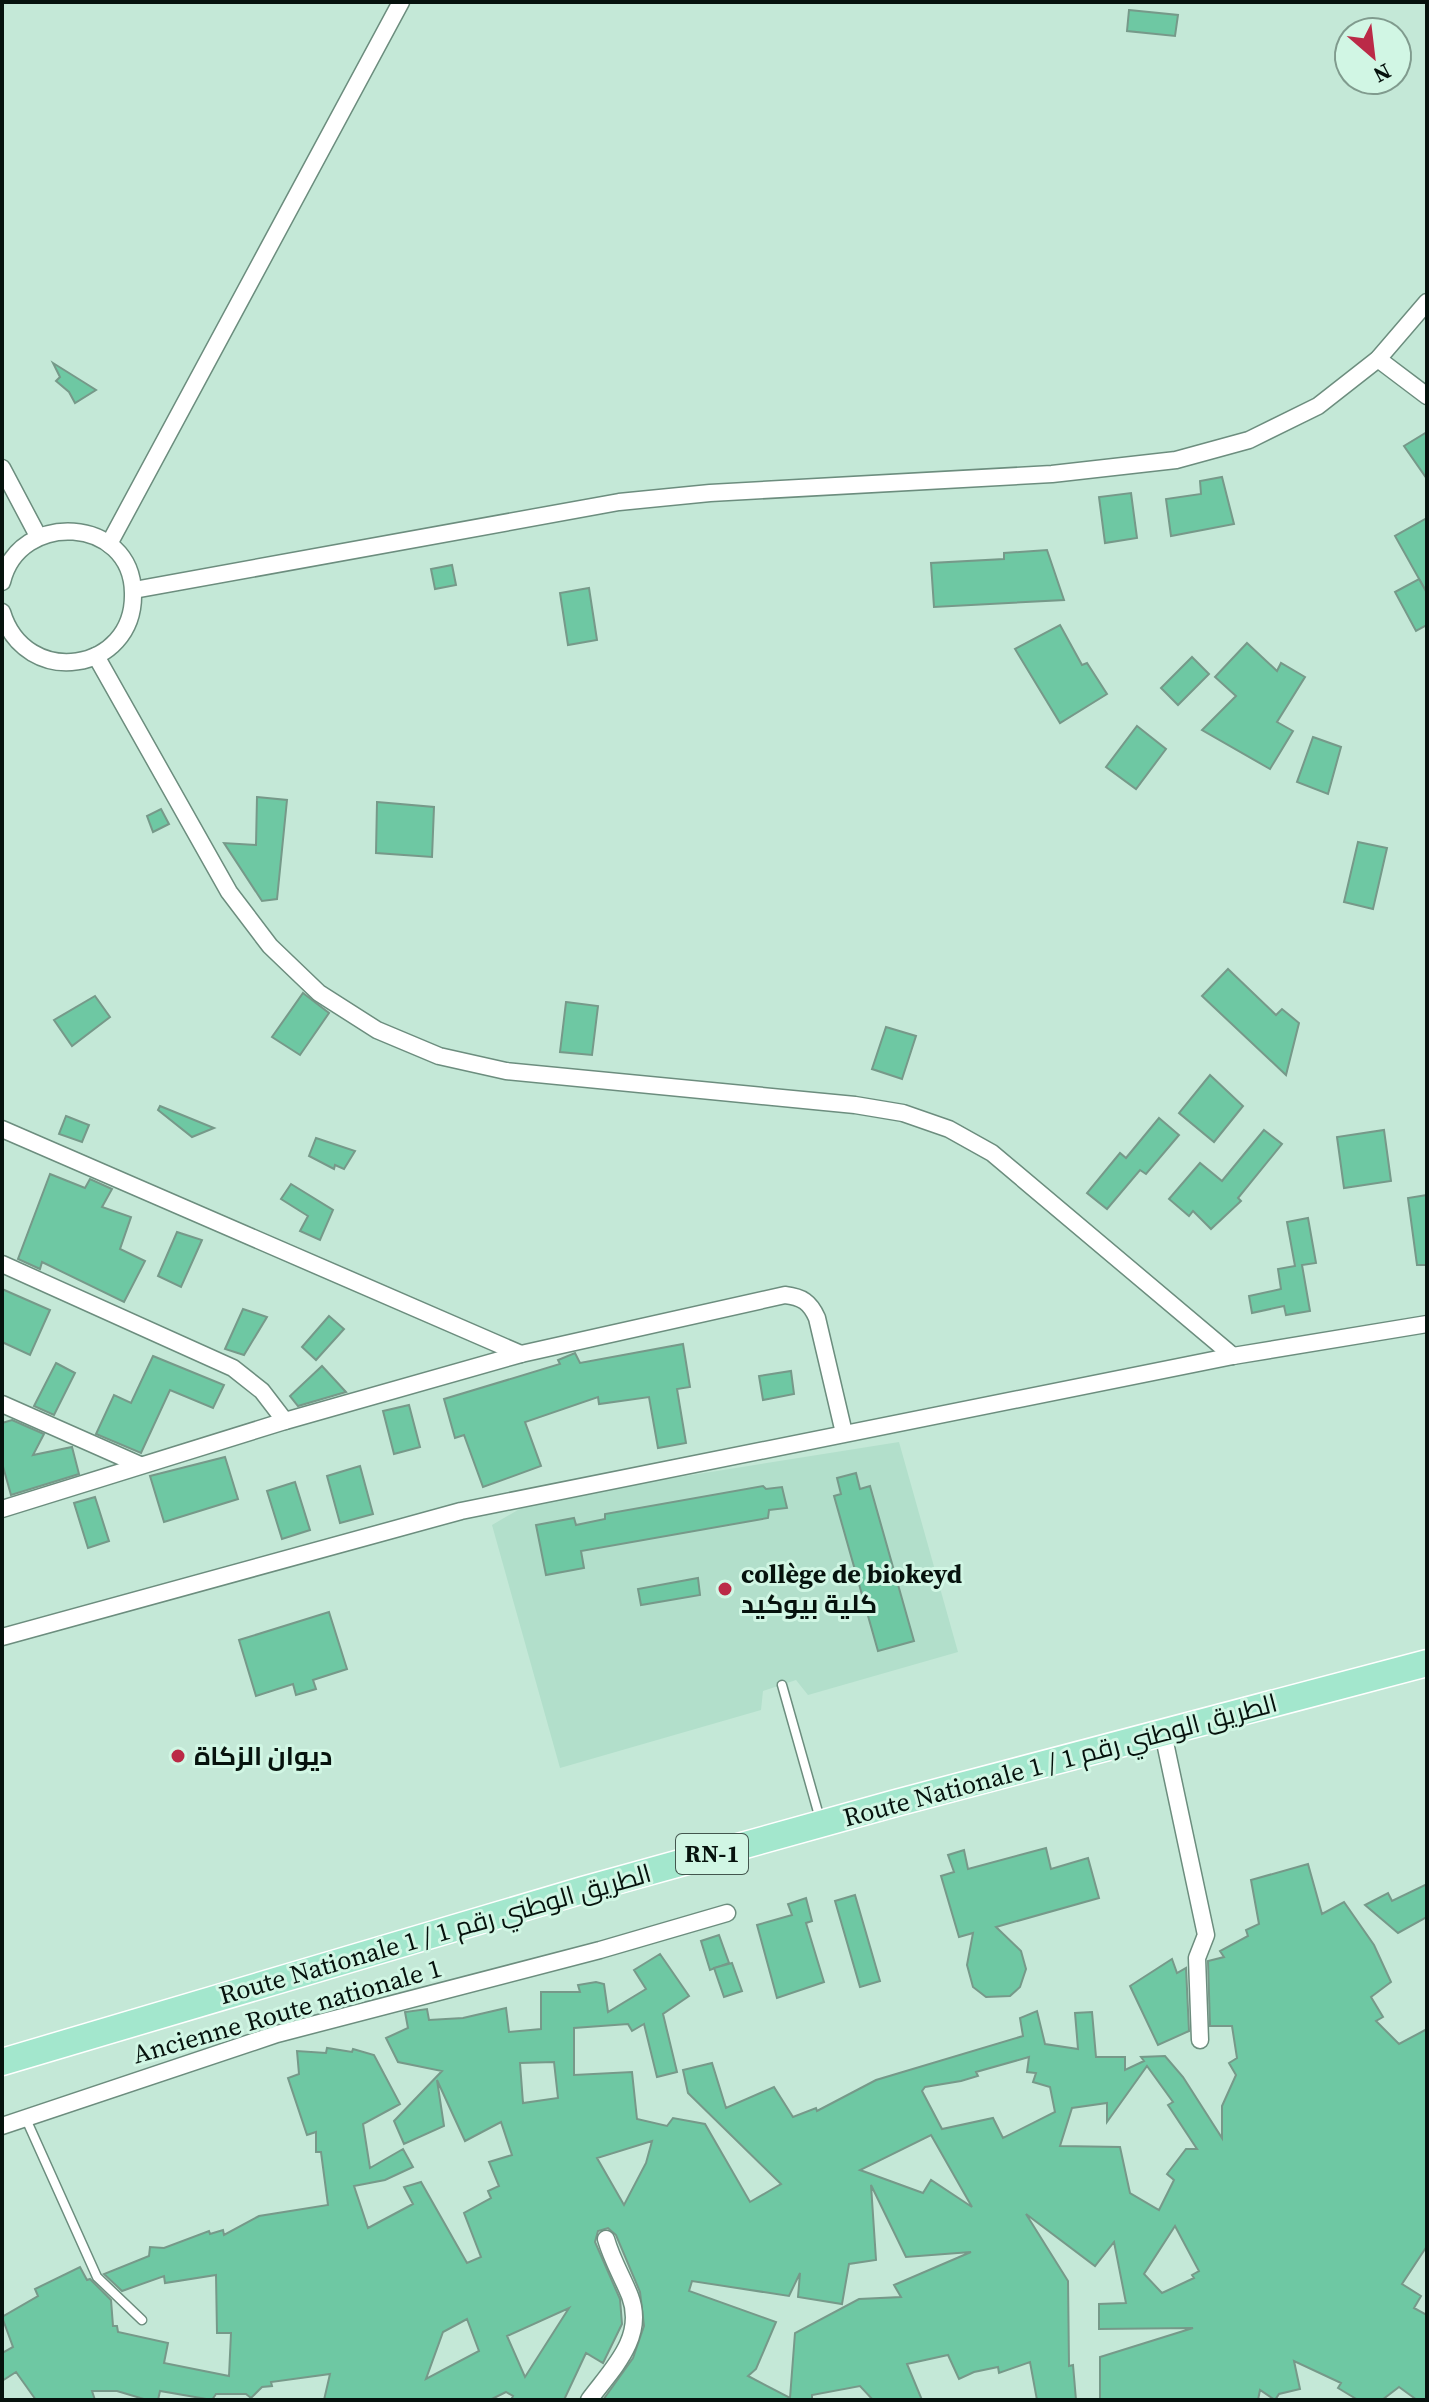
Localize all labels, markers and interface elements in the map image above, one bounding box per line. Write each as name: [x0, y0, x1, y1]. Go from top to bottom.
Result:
north arrow: [1333, 16, 1413, 96]
text: N: [1368, 57, 1397, 91]
place label: collège de biokeyd كلية بيوكيد: [741, 1556, 962, 1622]
marker: collège de biokeyd كلية بيوكيد: [716, 1580, 734, 1598]
street label: Route Nationale 1 / الطريق الوطني رقم 1: [839, 1685, 1282, 1838]
place label: ديوان الزكاة: [194, 1738, 332, 1774]
marker: ديوان الزكاة: [169, 1747, 187, 1765]
road number: RN-1: [676, 1834, 748, 1874]
street label: Route Nationale 1 / الطريق الوطني رقم 1: [215, 1855, 656, 2016]
street label: Ancienne Route nationale 1: [128, 1950, 446, 2072]

